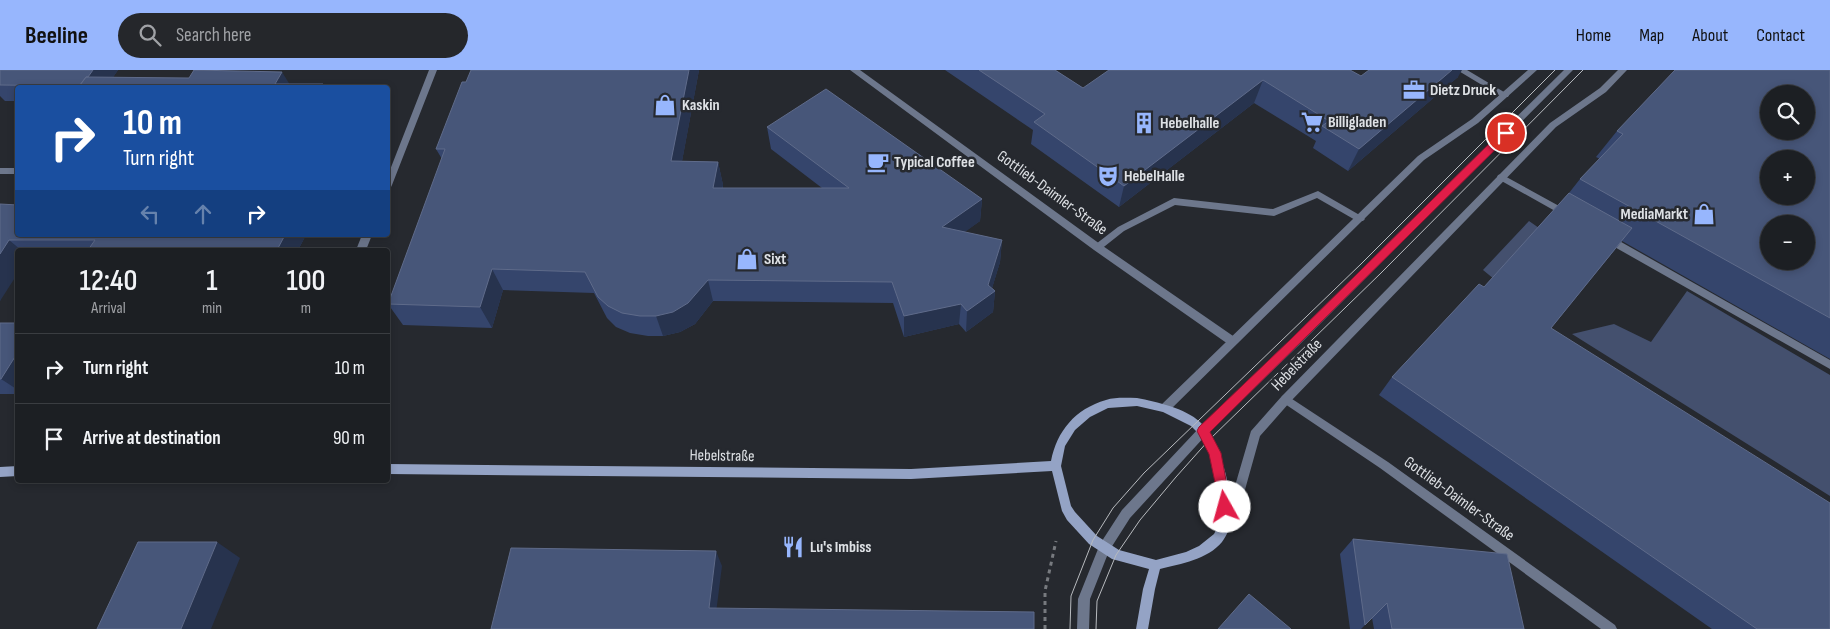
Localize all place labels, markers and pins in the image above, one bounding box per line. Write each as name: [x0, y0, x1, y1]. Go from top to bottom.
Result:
office icon: Dietz Druck: [1401, 77, 1427, 103]
place label: Dietz Druck: [1430, 81, 1496, 100]
shop icon: Kaskin: [652, 92, 678, 118]
place label: Kaskin: [682, 96, 720, 115]
supermarket icon: Billigladen: [1299, 109, 1325, 135]
building icon: Hebelhalle: [1131, 110, 1157, 136]
pin: [1485, 112, 1527, 154]
place label: Billigladen: [1328, 113, 1386, 132]
place label: Hebelhalle: [1160, 114, 1220, 133]
cafe icon: Typical Coffee: [865, 149, 891, 175]
place label: Typical Coffee: [894, 153, 975, 172]
theatre icon: HebelHalle: [1095, 163, 1121, 189]
place label: HebelHalle: [1124, 167, 1185, 186]
shop icon: MediaMarkt: [1691, 201, 1717, 227]
place label: MediaMarkt: [1621, 205, 1688, 224]
shop icon: Sixt: [734, 246, 760, 272]
place label: Sixt: [764, 250, 786, 269]
restaurant icon: Lu's Imbiss: [780, 534, 806, 560]
place label: Lu's Imbiss: [810, 538, 871, 557]

